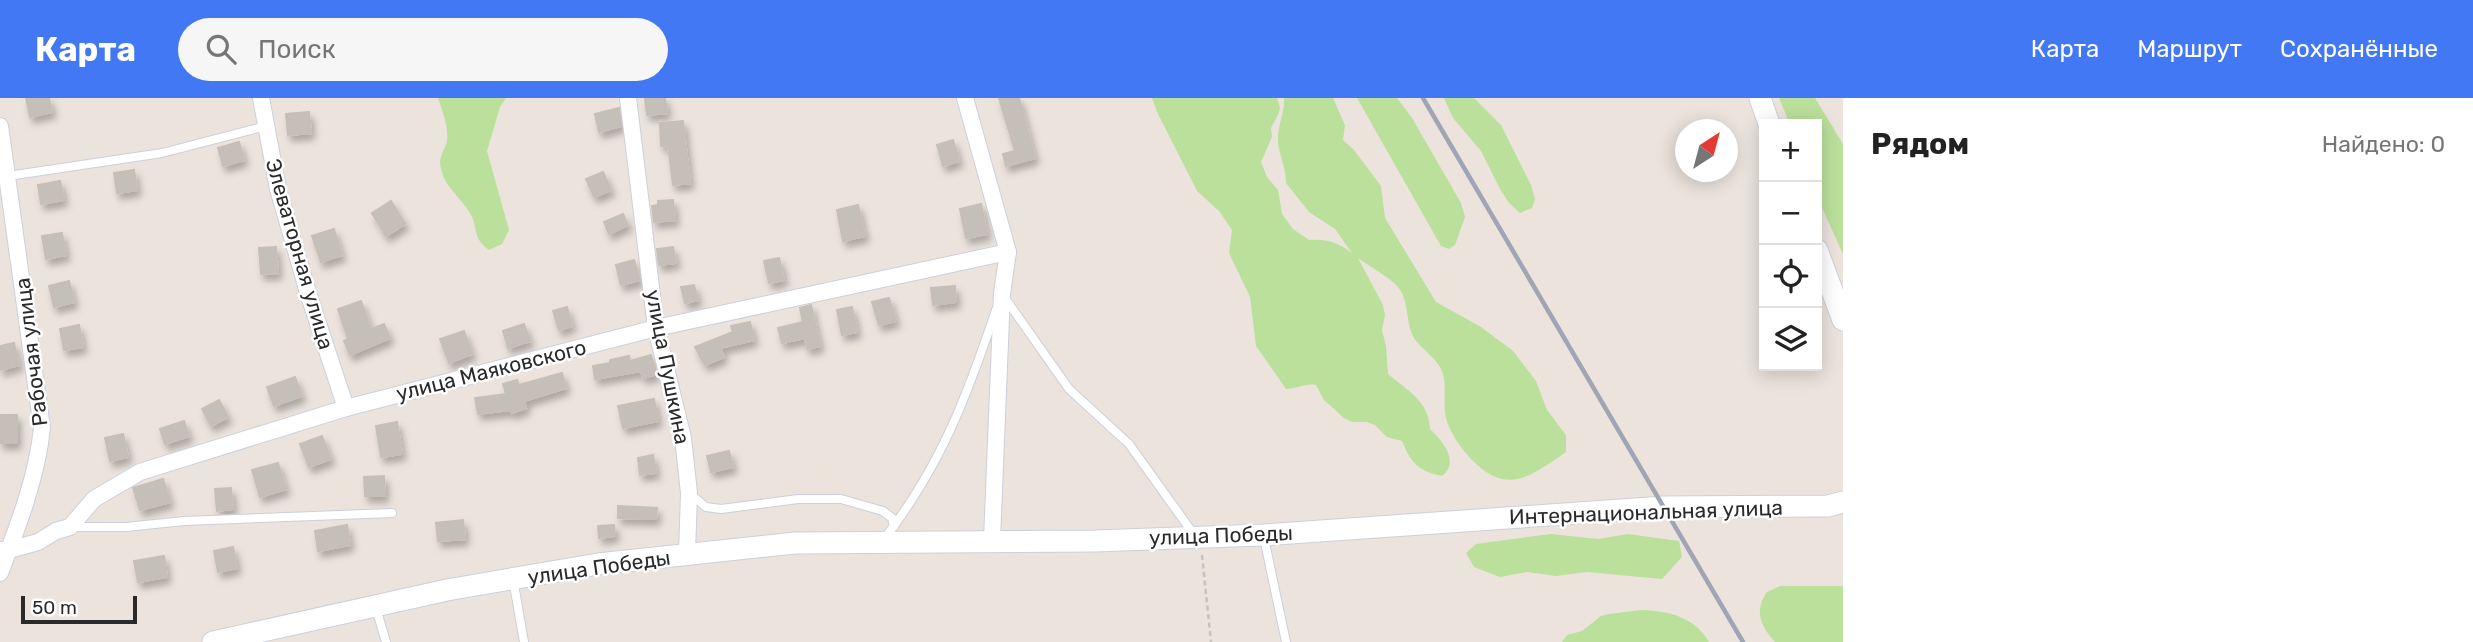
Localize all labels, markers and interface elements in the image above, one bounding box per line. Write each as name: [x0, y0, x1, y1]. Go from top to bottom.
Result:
search box: [178, 18, 668, 81]
text: Карта: [35, 30, 136, 69]
icon: search: [202, 30, 240, 68]
text: Поиск: [258, 34, 336, 65]
text: Карта: [2031, 35, 2099, 63]
text: Маршрут: [2137, 35, 2242, 63]
text: Сохранённые: [2280, 35, 2438, 63]
north arrow: [1675, 119, 1738, 182]
map controls: [1759, 119, 1822, 371]
button: +: [1759, 119, 1822, 182]
text: Рядом: [1871, 126, 1969, 162]
text: Найдено: 0: [2322, 130, 2445, 158]
street label: Элеваторная улица: [261, 156, 339, 352]
button: −: [1759, 182, 1822, 245]
button: locate: [1759, 245, 1822, 308]
street label: Рабочая улица: [9, 276, 53, 428]
street label: улица Пушкина: [641, 288, 695, 446]
button: layers: [1759, 308, 1822, 371]
street label: улица Маяковского: [393, 334, 589, 406]
street label: Интернациональная улица: [1509, 495, 1783, 529]
street label: улица Победы: [1149, 520, 1293, 550]
street label: улица Победы: [526, 545, 672, 589]
scale bar: [21, 593, 136, 625]
text: 50 m: [32, 596, 77, 619]

